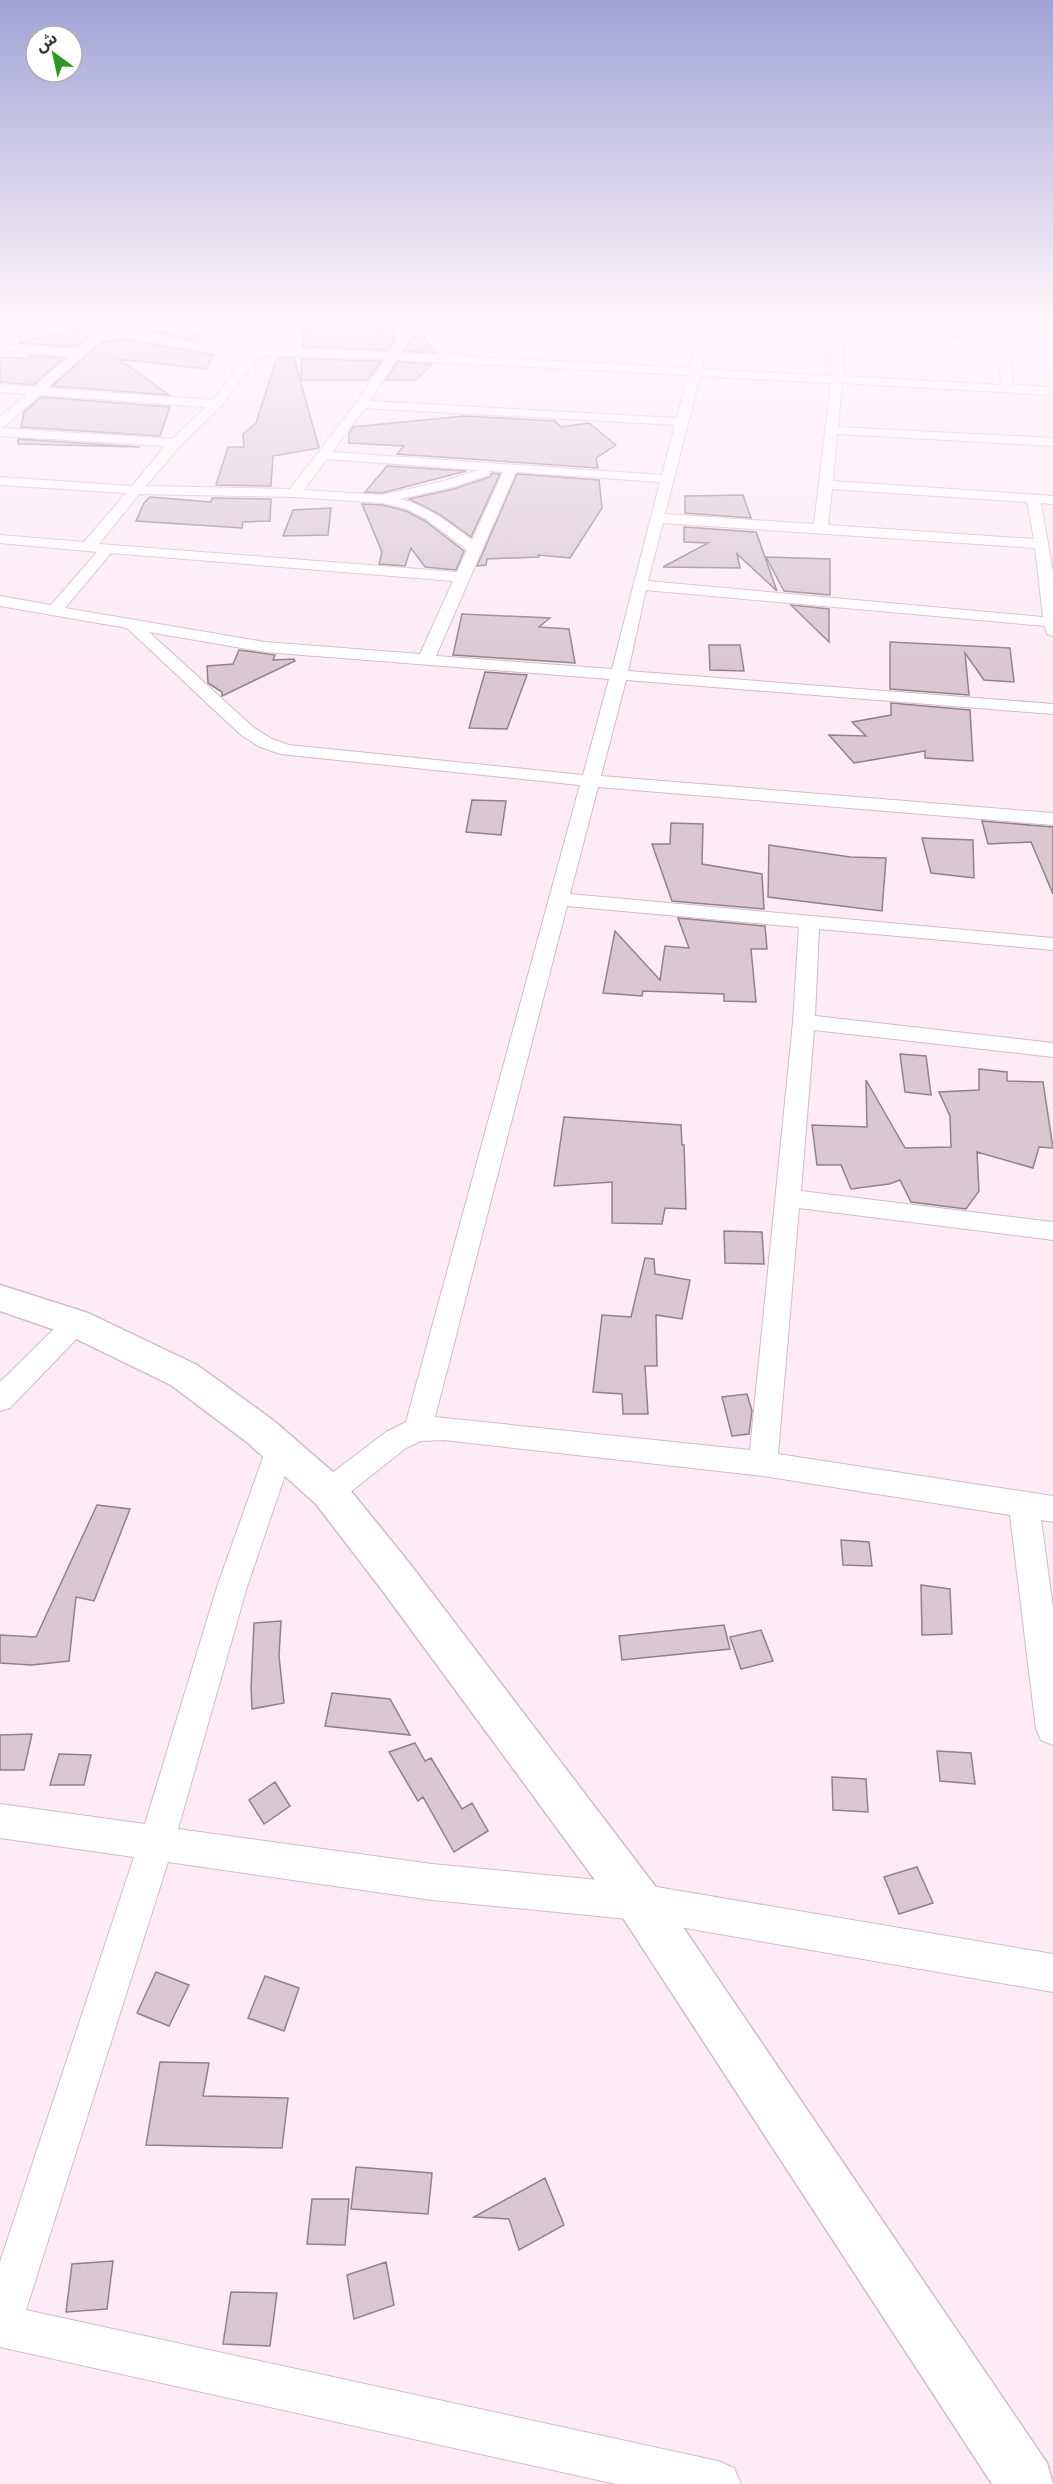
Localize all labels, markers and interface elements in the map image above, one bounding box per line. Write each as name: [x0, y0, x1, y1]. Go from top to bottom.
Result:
north arrow: [24, 24, 84, 84]
text: ش: [30, 25, 62, 57]

